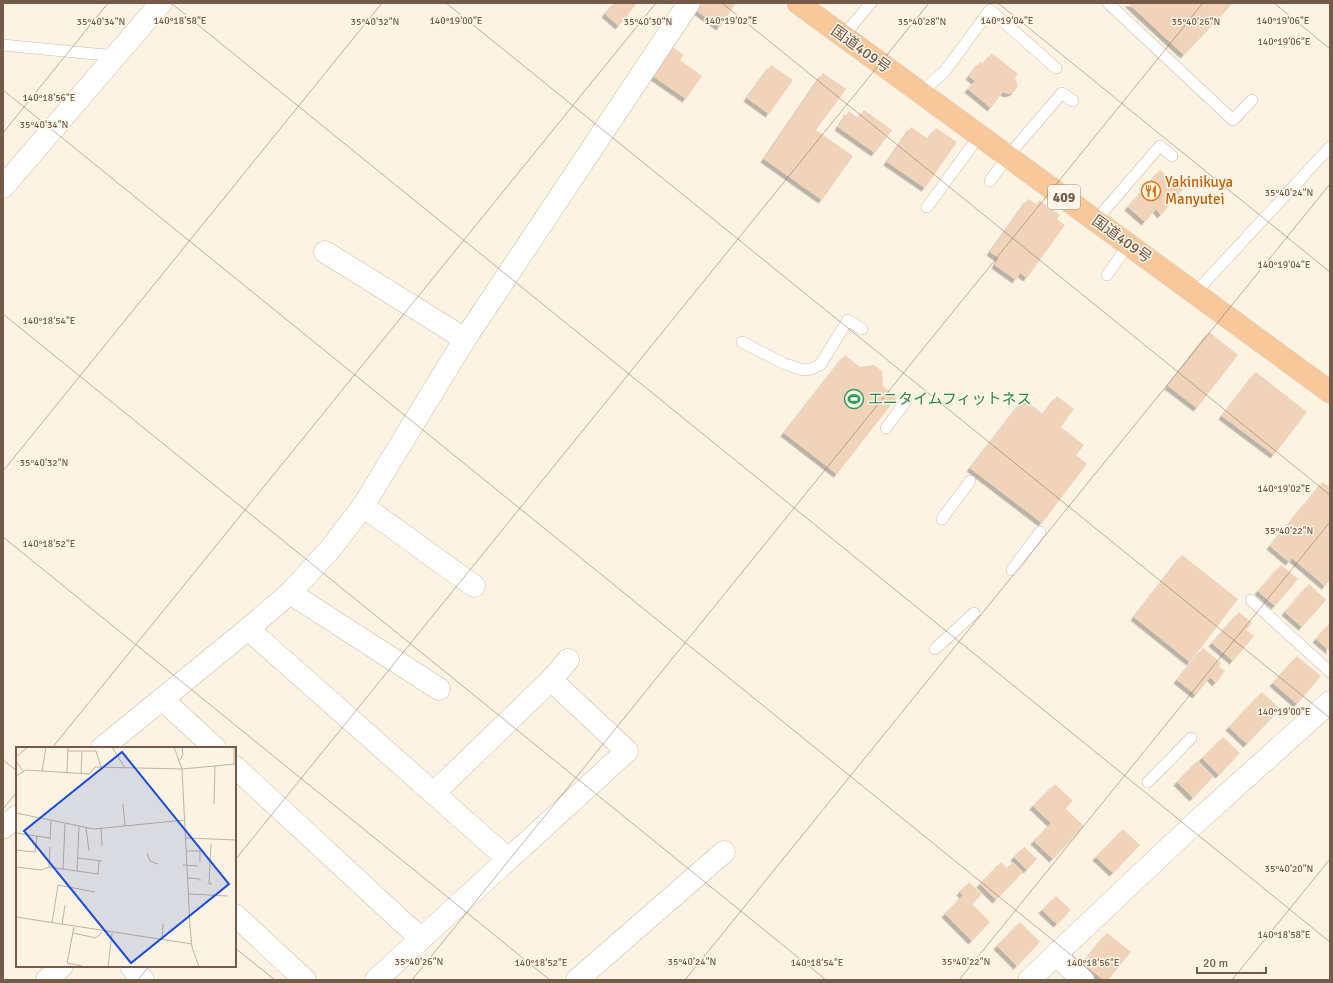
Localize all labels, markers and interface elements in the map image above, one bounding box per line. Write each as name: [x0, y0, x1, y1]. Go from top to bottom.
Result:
text: 140°18'58"E: [153, 15, 207, 27]
text: 140°19'00"E: [429, 15, 483, 27]
text: 140°19'02"E: [704, 15, 758, 27]
text: 140°19'04"E: [980, 15, 1034, 27]
text: 140°19'06"E: [1256, 15, 1310, 27]
text: 35°40'34"N: [77, 16, 125, 28]
text: 35°40'32"N: [351, 16, 399, 28]
text: 35°40'30"N: [624, 16, 672, 28]
text: 35°40'28"N: [898, 16, 946, 28]
text: 35°40'26"N: [1172, 16, 1220, 28]
street label: 国道409号: [828, 21, 894, 77]
text: 140°19'06"E: [1257, 36, 1311, 48]
text: 140°18'56"E: [22, 92, 76, 104]
text: 35°40'34"N: [20, 119, 68, 131]
place label: Yakinikuya Manyutei: [1165, 173, 1233, 208]
restaurant icon: Yakinikuya Manyutei: [1140, 180, 1162, 202]
road number: 409: [1048, 185, 1080, 209]
text: 35°40'24"N: [1265, 187, 1313, 199]
street label: 国道409号: [1089, 211, 1155, 267]
text: 140°19'04"E: [1257, 259, 1311, 271]
text: 140°18'54"E: [22, 315, 76, 327]
sports icon: エニタイムフィットネス: [843, 388, 865, 410]
place label: エニタイムフィットネス: [868, 390, 1032, 408]
text: 35°40'32"N: [20, 457, 68, 469]
text: 140°19'02"E: [1257, 483, 1311, 495]
text: 35°40'22"N: [1265, 525, 1313, 537]
text: 140°18'52"E: [22, 538, 76, 550]
text: 140°19'00"E: [1257, 706, 1311, 718]
inset map: [16, 747, 236, 967]
text: 35°40'20"N: [1265, 863, 1313, 875]
text: 140°18'58"E: [1257, 929, 1311, 941]
scale bar: [1197, 949, 1266, 975]
text: 35°40'26"N: [395, 956, 443, 968]
text: 35°40'24"N: [668, 956, 716, 968]
text: 35°40'22"N: [942, 956, 990, 968]
text: 20 m: [1203, 956, 1228, 971]
text: 140°18'52"E: [514, 957, 568, 969]
text: 140°18'54"E: [790, 957, 844, 969]
text: 140°18'56"E: [1066, 957, 1120, 969]

